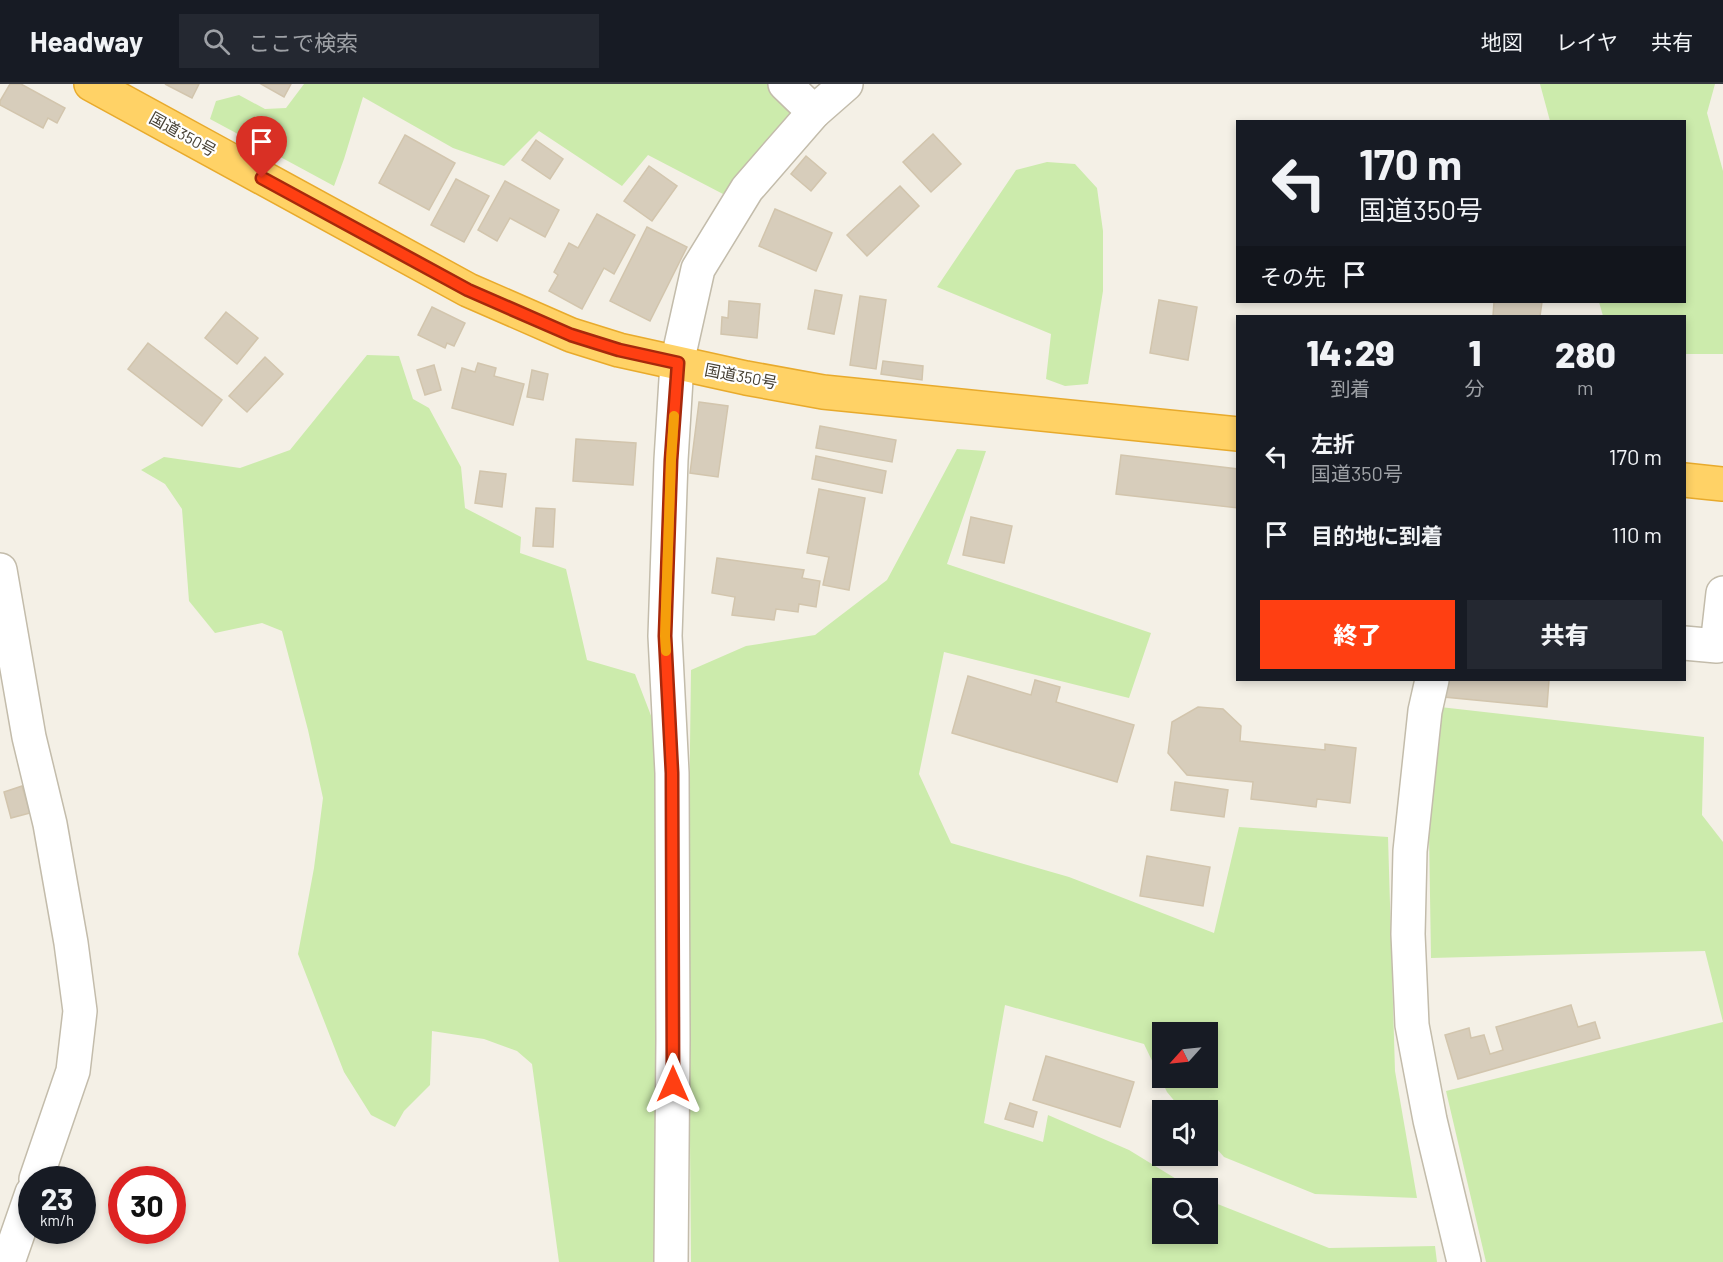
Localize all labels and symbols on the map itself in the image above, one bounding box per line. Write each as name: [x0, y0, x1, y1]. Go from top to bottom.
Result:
street label: 国道350号: [146, 107, 220, 160]
pin: [236, 116, 287, 178]
street label: 国道350号: [703, 359, 779, 392]
north arrow: [1152, 1022, 1218, 1088]
position arrow: [641, 1052, 705, 1116]
speed limit sign: 30: [108, 1166, 186, 1244]

